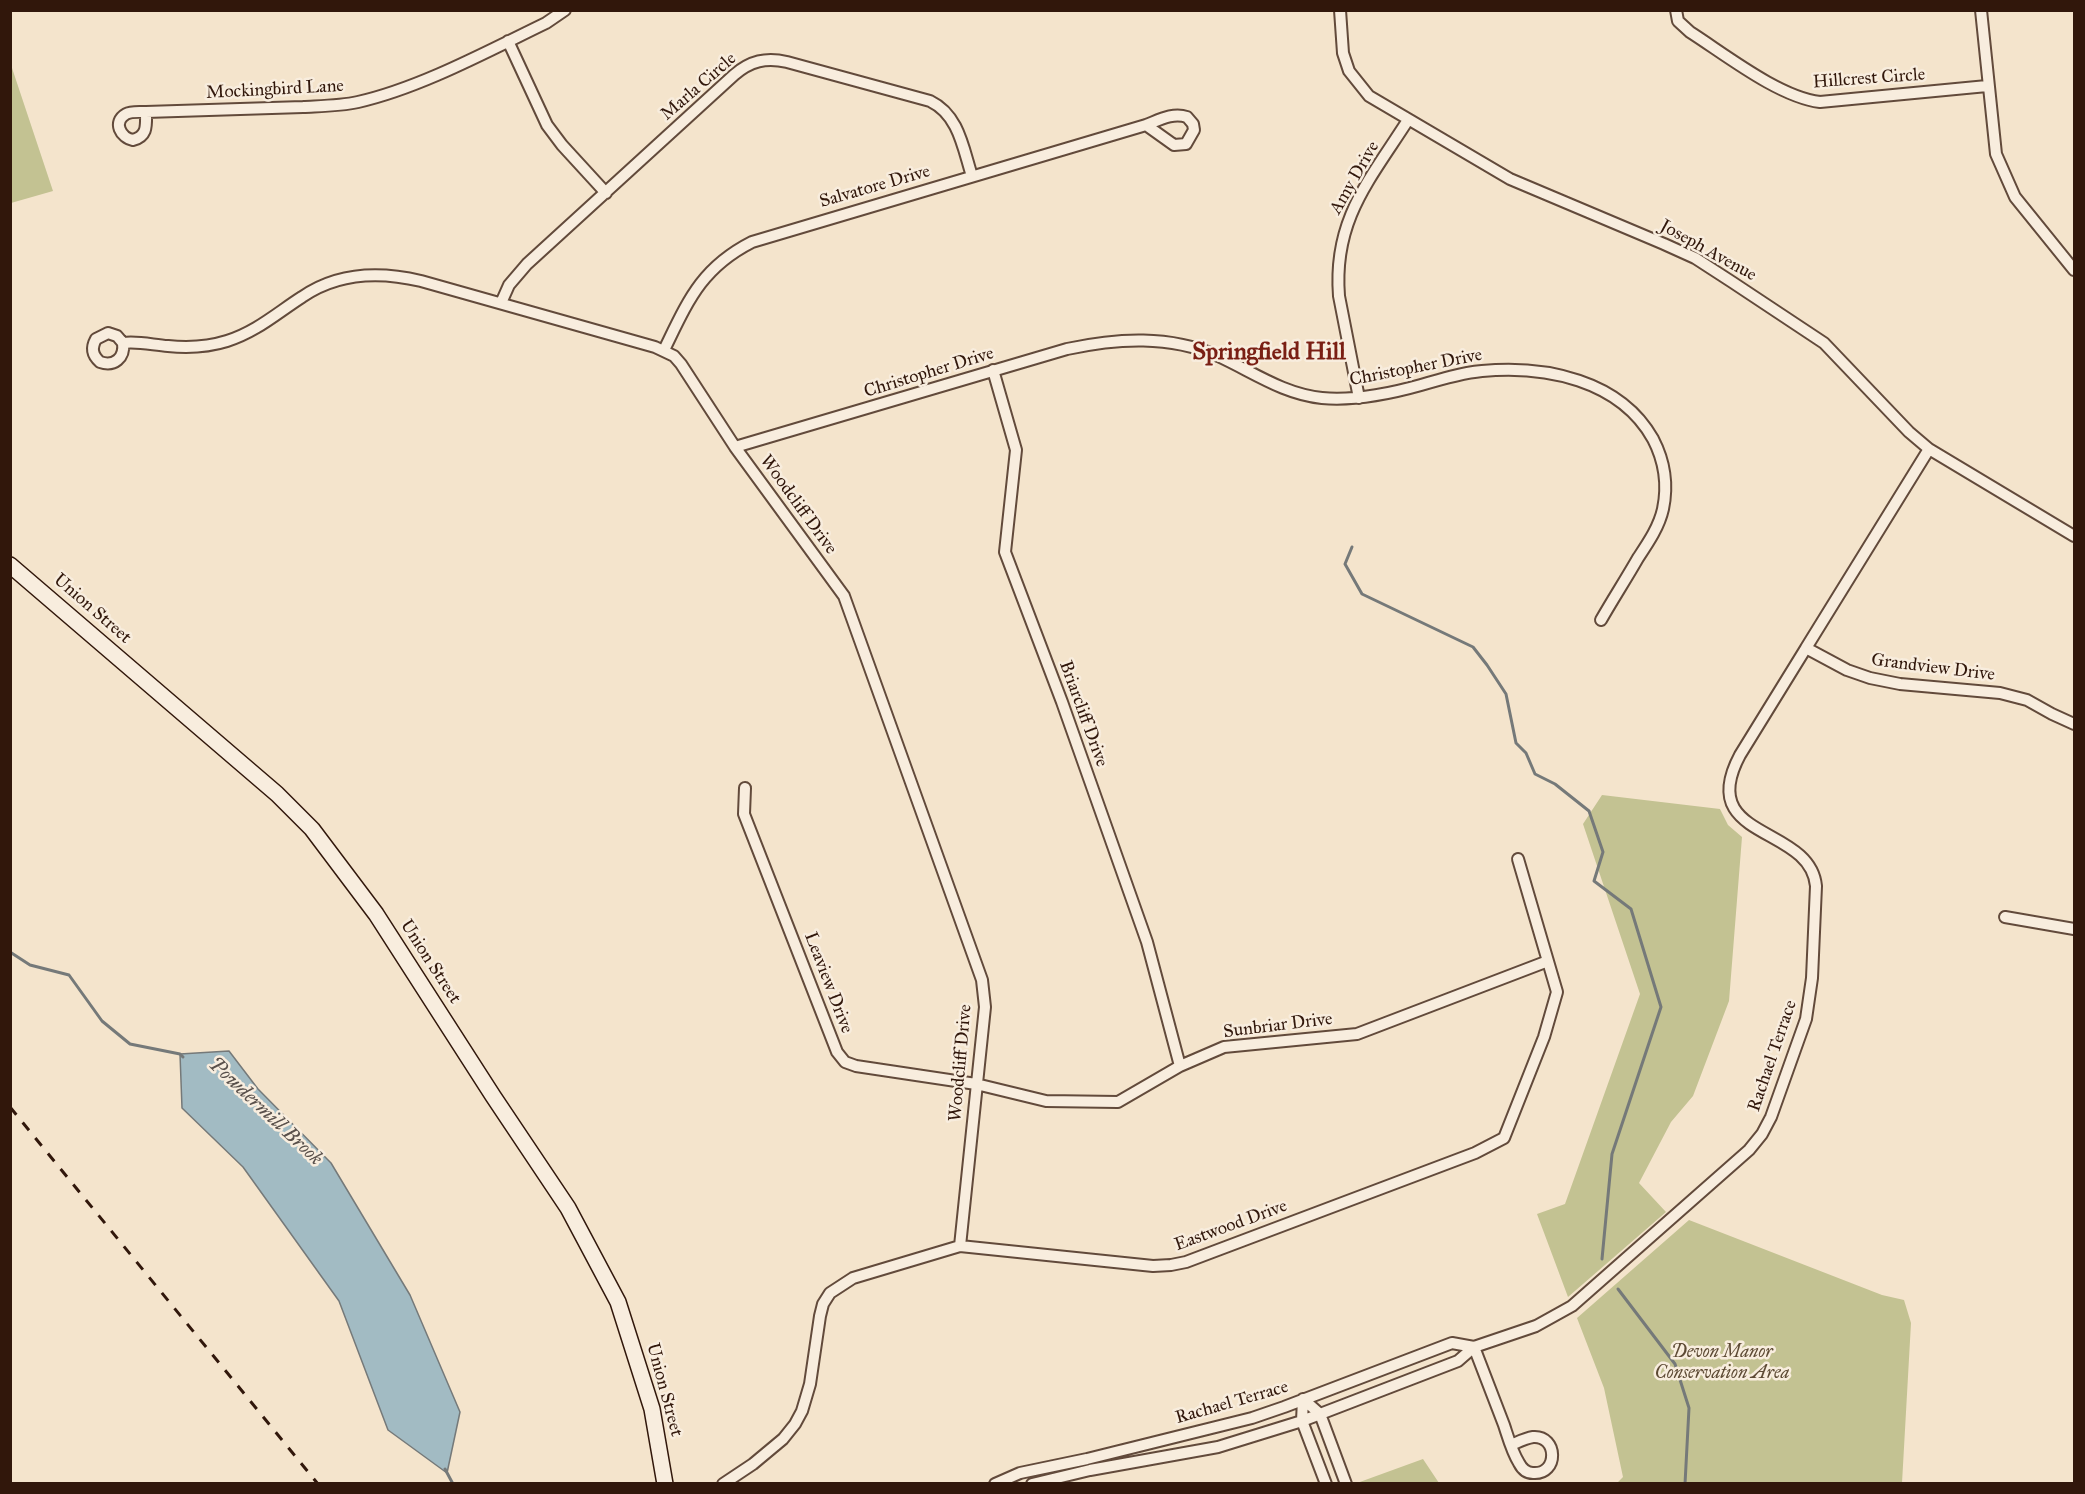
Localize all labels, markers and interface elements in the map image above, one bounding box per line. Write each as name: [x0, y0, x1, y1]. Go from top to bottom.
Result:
street label: Marla Circle: [657, 48, 741, 126]
street label: Hillcrest Circle: [1812, 64, 1926, 94]
street label: Mockingbird Lane: [206, 76, 344, 104]
street label: Amy Drive: [1325, 138, 1385, 218]
street label: Salvatore Drive: [817, 161, 933, 213]
street label: Joseph Avenue: [1656, 216, 1760, 286]
district label: Springfield Hill: [1192, 339, 1346, 367]
street label: Christopher Drive: [861, 343, 997, 403]
street label: Christopher Drive: [1348, 345, 1484, 391]
street label: Woodcliff Drive: [755, 451, 841, 559]
street label: Union Street: [49, 569, 135, 649]
street label: Grandview Drive: [1870, 650, 1996, 686]
street label: Briarcliff Drive: [1054, 658, 1112, 770]
street label: Union Street: [395, 916, 465, 1008]
street label: Leaview Drive: [799, 929, 857, 1037]
street label: Rachael Terrace: [1744, 998, 1802, 1114]
street label: Woodcliff Drive: [945, 1004, 977, 1122]
street label: Sunbriar Drive: [1222, 1009, 1334, 1043]
water label: Powdermill Brook: [203, 1053, 327, 1171]
street label: Eastwood Drive: [1172, 1196, 1290, 1256]
street label: Union Street: [641, 1341, 687, 1439]
park label: Devon Manor Conservation Area: [1655, 1342, 1789, 1384]
street label: Rachael Terrace: [1173, 1377, 1291, 1429]

